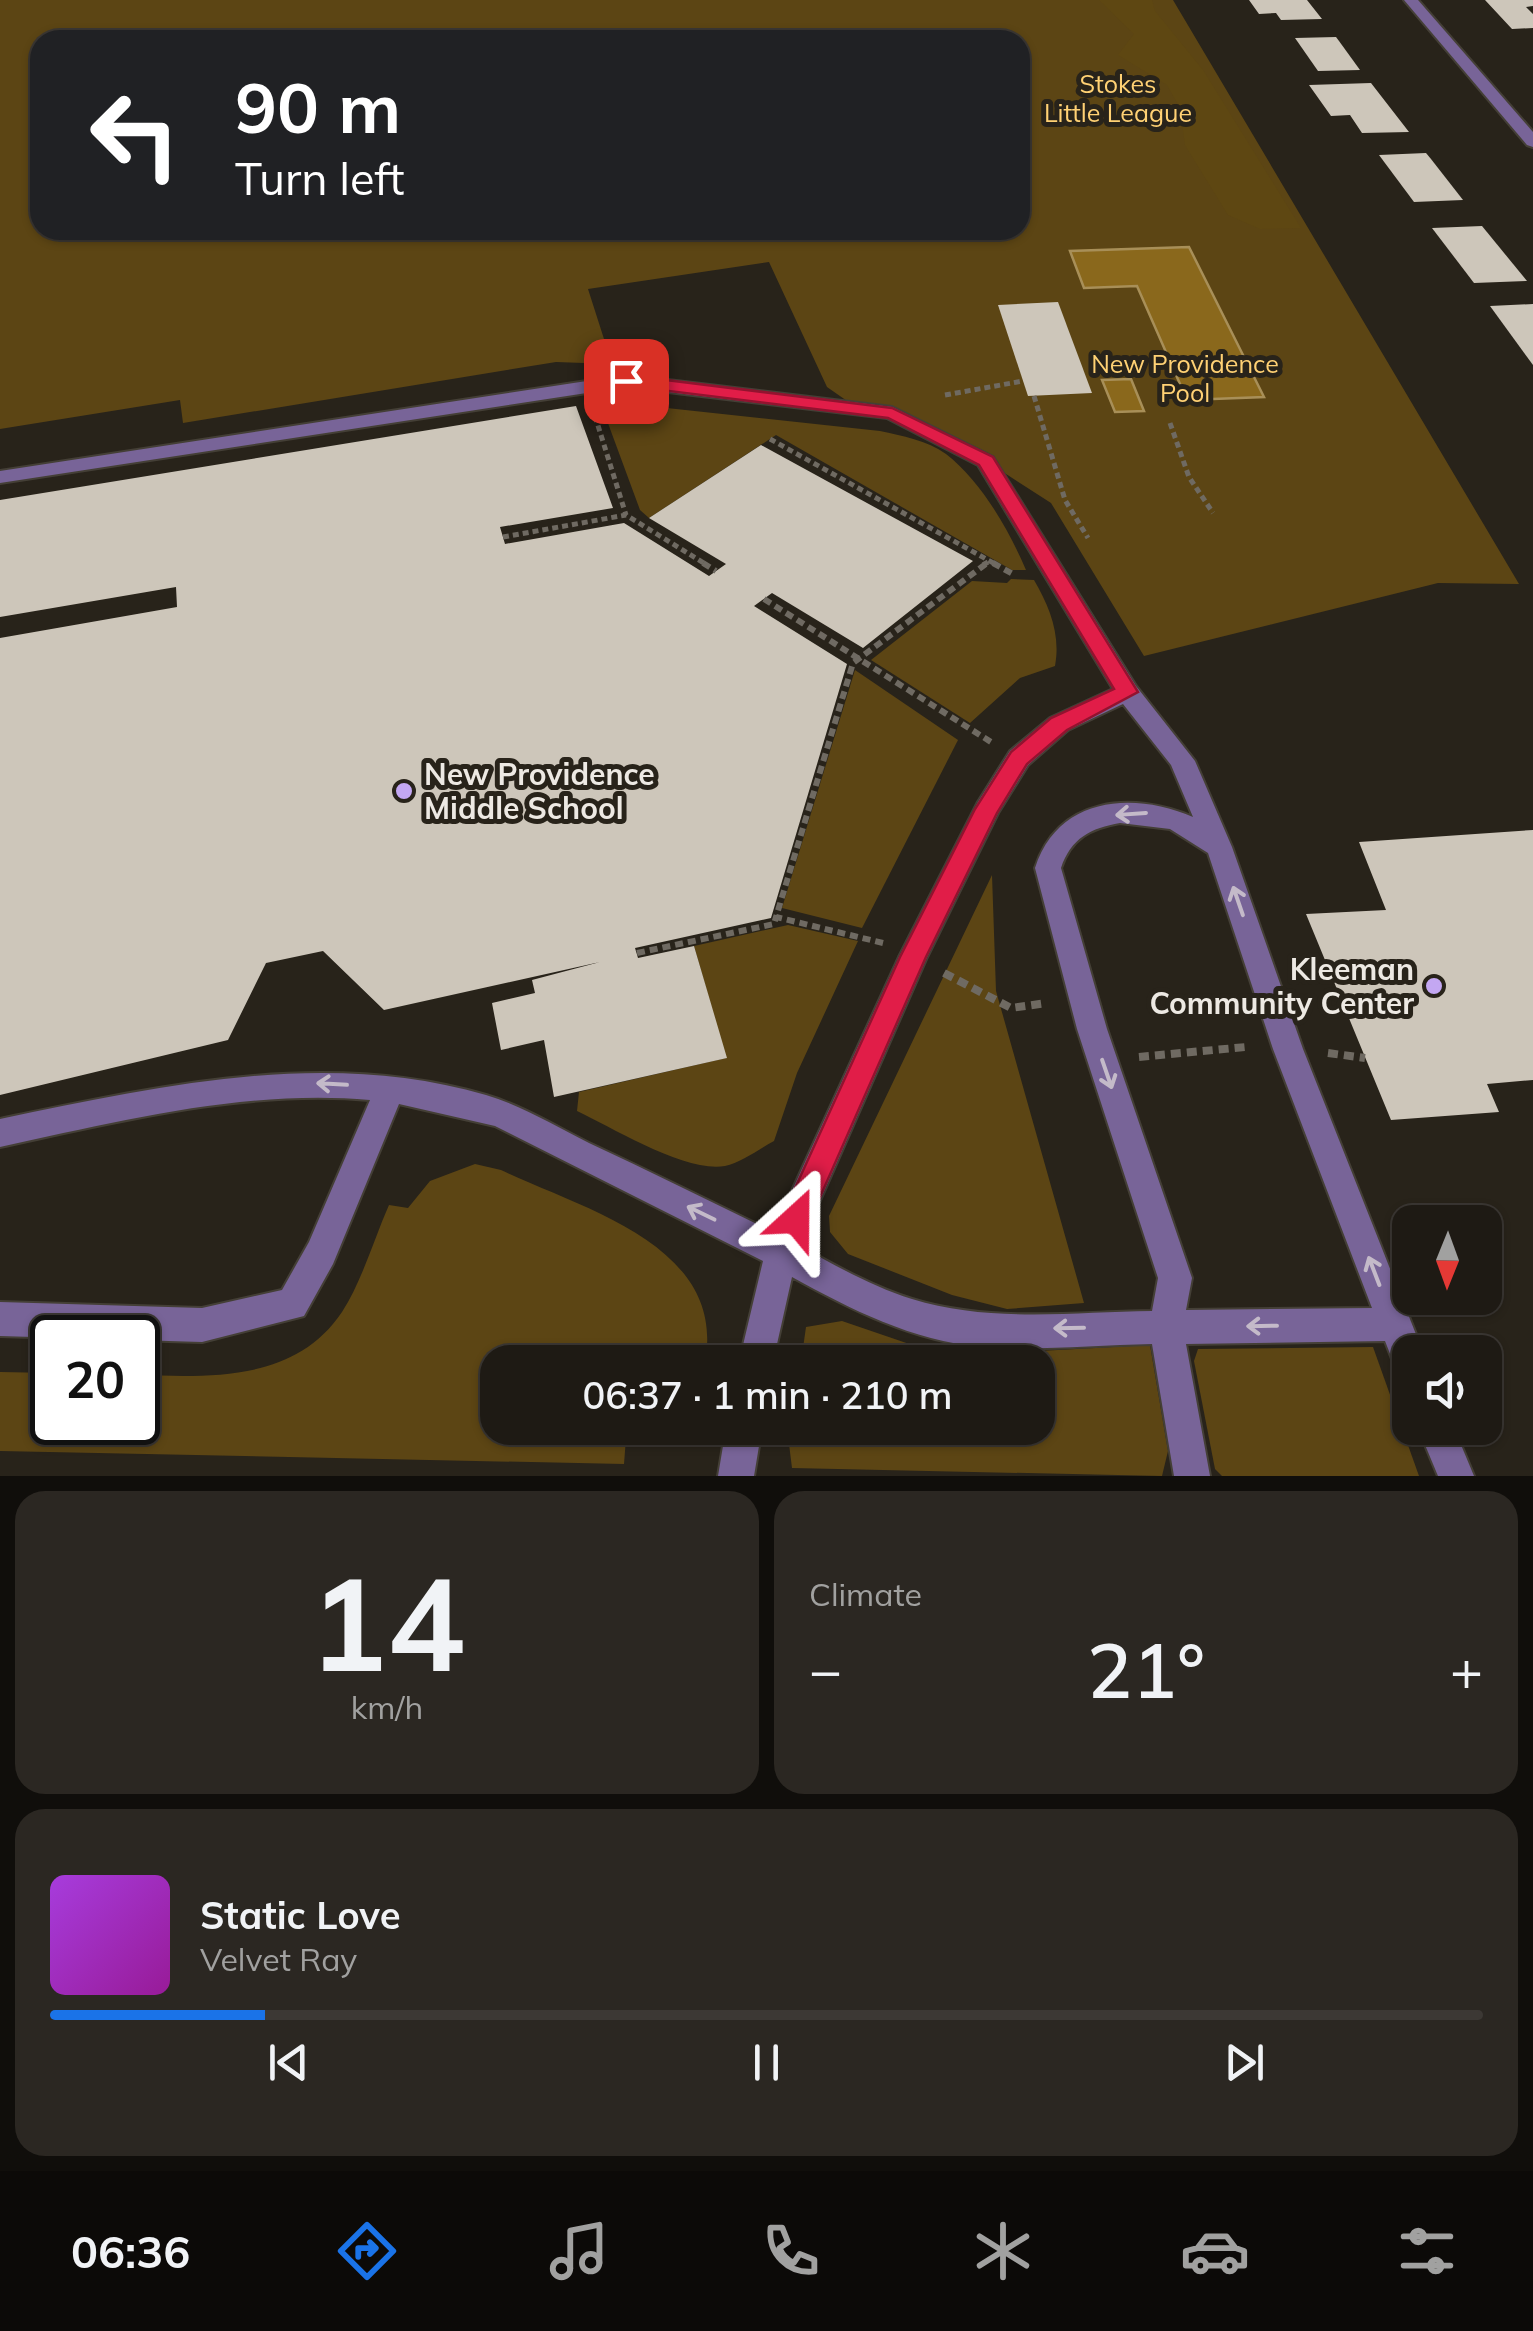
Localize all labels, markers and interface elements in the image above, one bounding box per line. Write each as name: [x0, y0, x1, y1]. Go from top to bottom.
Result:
text: 90 m: [235, 63, 401, 151]
park label: Stokes Little League: [1044, 68, 1192, 128]
icon: left: [70, 70, 200, 200]
text: Turn left: [235, 150, 404, 206]
pin: [584, 339, 669, 424]
park label: New Providence Pool: [1091, 348, 1279, 408]
icon: arrive: [599, 354, 654, 409]
place label: New Providence Middle School: [424, 755, 655, 827]
marker: New Providence Middle School: [393, 780, 415, 802]
one-way arrow: [1115, 805, 1147, 824]
one-way arrow: [1227, 885, 1245, 917]
place label: Kleeman Community Center: [1149, 950, 1414, 1022]
marker: Kleeman Community Center: [1423, 975, 1445, 997]
one-way arrow: [1099, 1058, 1117, 1090]
one-way arrow: [316, 1075, 348, 1094]
position arrow: [744, 1167, 848, 1271]
one-way arrow: [687, 1202, 717, 1221]
north arrow: [1392, 1205, 1502, 1315]
map controls: [1392, 1205, 1502, 1445]
one-way arrow: [1364, 1256, 1382, 1287]
speed limit sign: 20: [30, 1315, 160, 1445]
one-way arrow: [1247, 1316, 1280, 1336]
one-way arrow: [1053, 1318, 1086, 1338]
button: sound: [1392, 1335, 1502, 1445]
text: 06:37 · 1 min · 210 m: [582, 1371, 953, 1419]
text: 14: [309, 1540, 465, 1704]
text: Climate: [809, 1574, 922, 1614]
text: 21°: [1087, 1623, 1205, 1717]
text: −: [809, 1635, 842, 1704]
text: +: [1450, 1635, 1483, 1704]
text: km/h: [351, 1687, 423, 1727]
text: Static Love: [200, 1891, 401, 1939]
text: Velvet Ray: [200, 1939, 357, 1979]
icon: previous: [261, 2035, 316, 2090]
icon: pause: [739, 2035, 794, 2090]
icon: next: [1217, 2035, 1272, 2090]
icon: directions: [332, 2216, 402, 2286]
icon: music: [544, 2216, 614, 2286]
icon: phone: [756, 2216, 826, 2286]
icon: climate: [968, 2216, 1038, 2286]
icon: car: [1180, 2216, 1250, 2286]
icon: filters: [1392, 2216, 1462, 2286]
text: 06:36: [71, 2223, 190, 2279]

